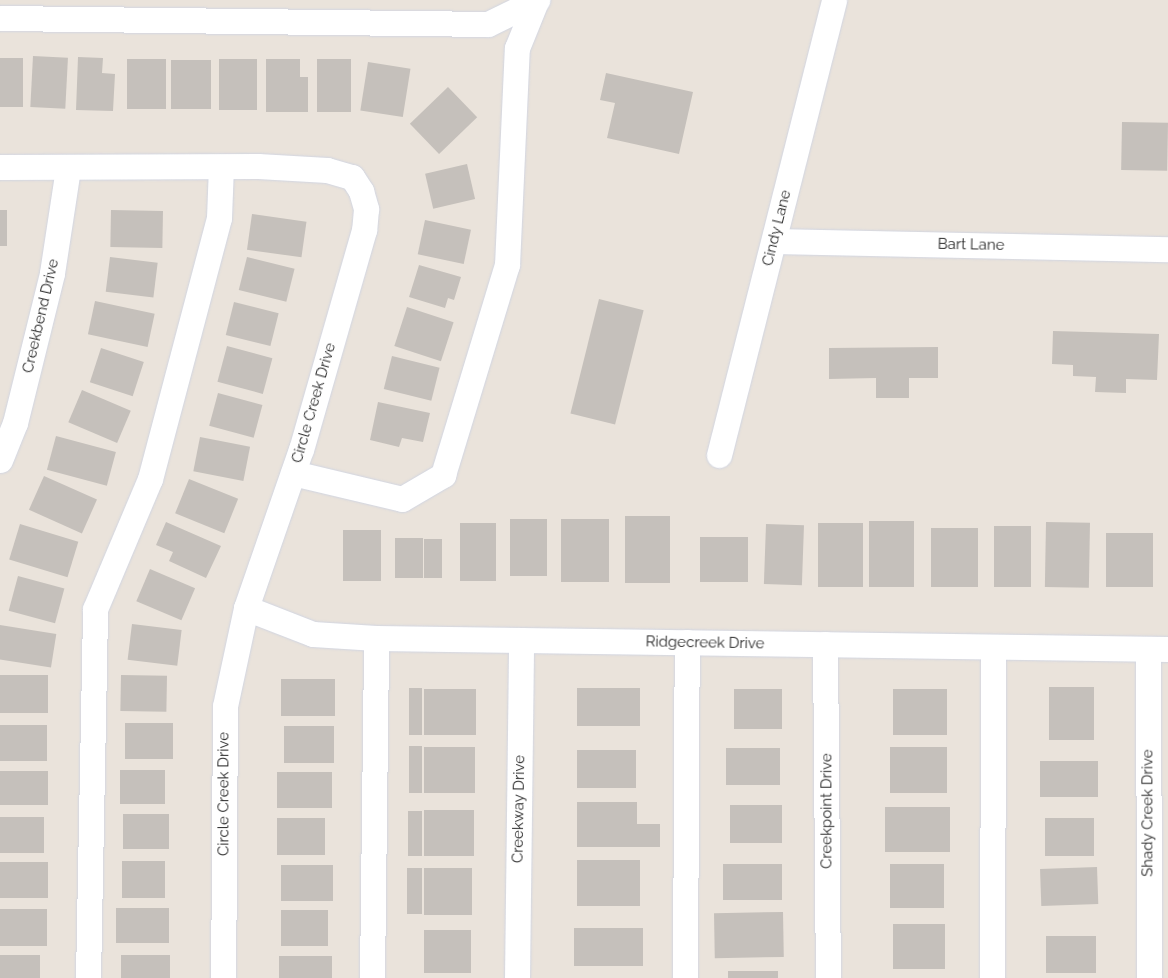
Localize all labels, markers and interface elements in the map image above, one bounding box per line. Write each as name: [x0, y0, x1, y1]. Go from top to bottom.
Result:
street label: Cindy Lane: [759, 188, 795, 268]
street label: Bart Lane: [937, 235, 1005, 255]
street label: Creekbend Drive: [19, 257, 63, 375]
street label: Circle Creek Drive: [288, 341, 340, 465]
street label: Ridgecreek Drive: [645, 633, 765, 653]
street label: Circle Creek Drive: [215, 732, 233, 856]
street label: Shady Creek Drive: [1139, 749, 1157, 877]
street label: Creekpoint Drive: [818, 753, 836, 869]
street label: Creekway Drive: [509, 755, 529, 863]

